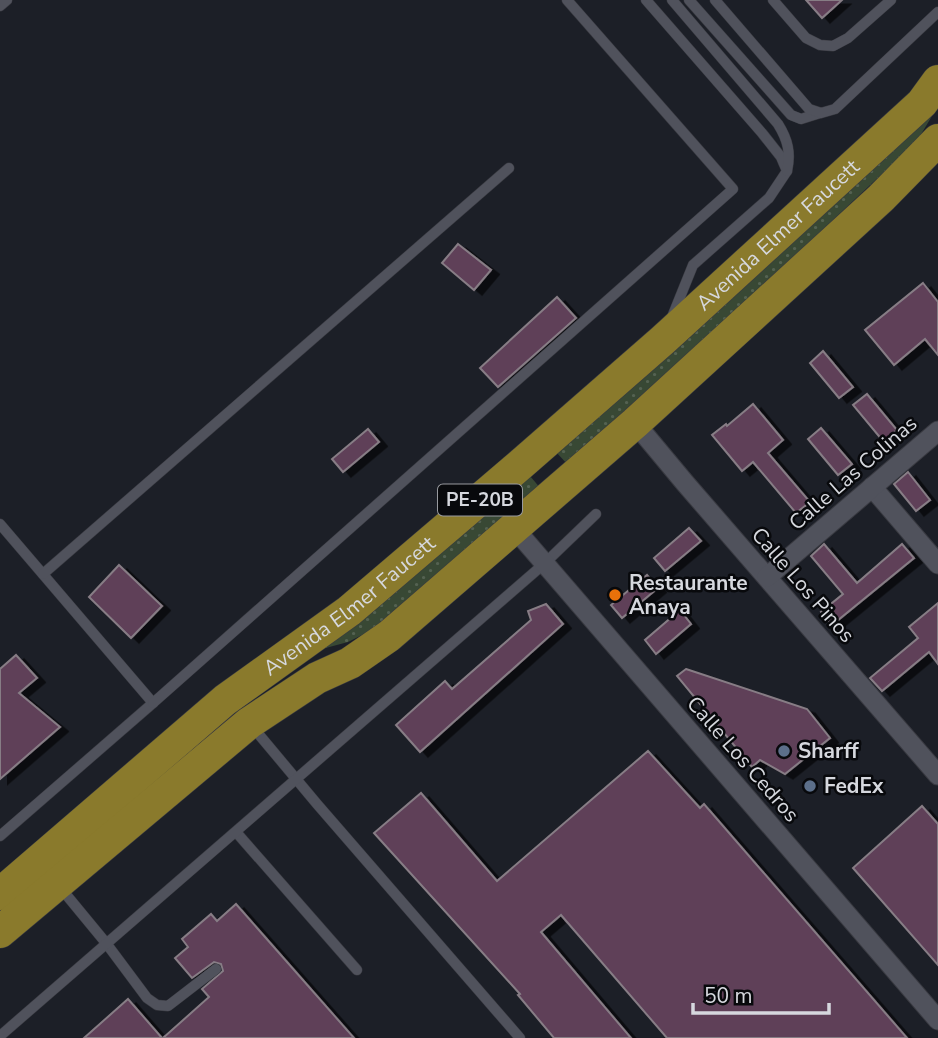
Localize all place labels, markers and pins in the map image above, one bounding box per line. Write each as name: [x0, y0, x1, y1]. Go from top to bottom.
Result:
place label: Restaurante Anaya: [629, 569, 748, 621]
marker: Restaurante Anaya: [607, 587, 623, 603]
place label: Sharff: [798, 737, 859, 765]
marker: Sharff: [776, 743, 792, 759]
place label: FedEx: [824, 772, 884, 800]
marker: FedEx: [802, 778, 818, 794]

